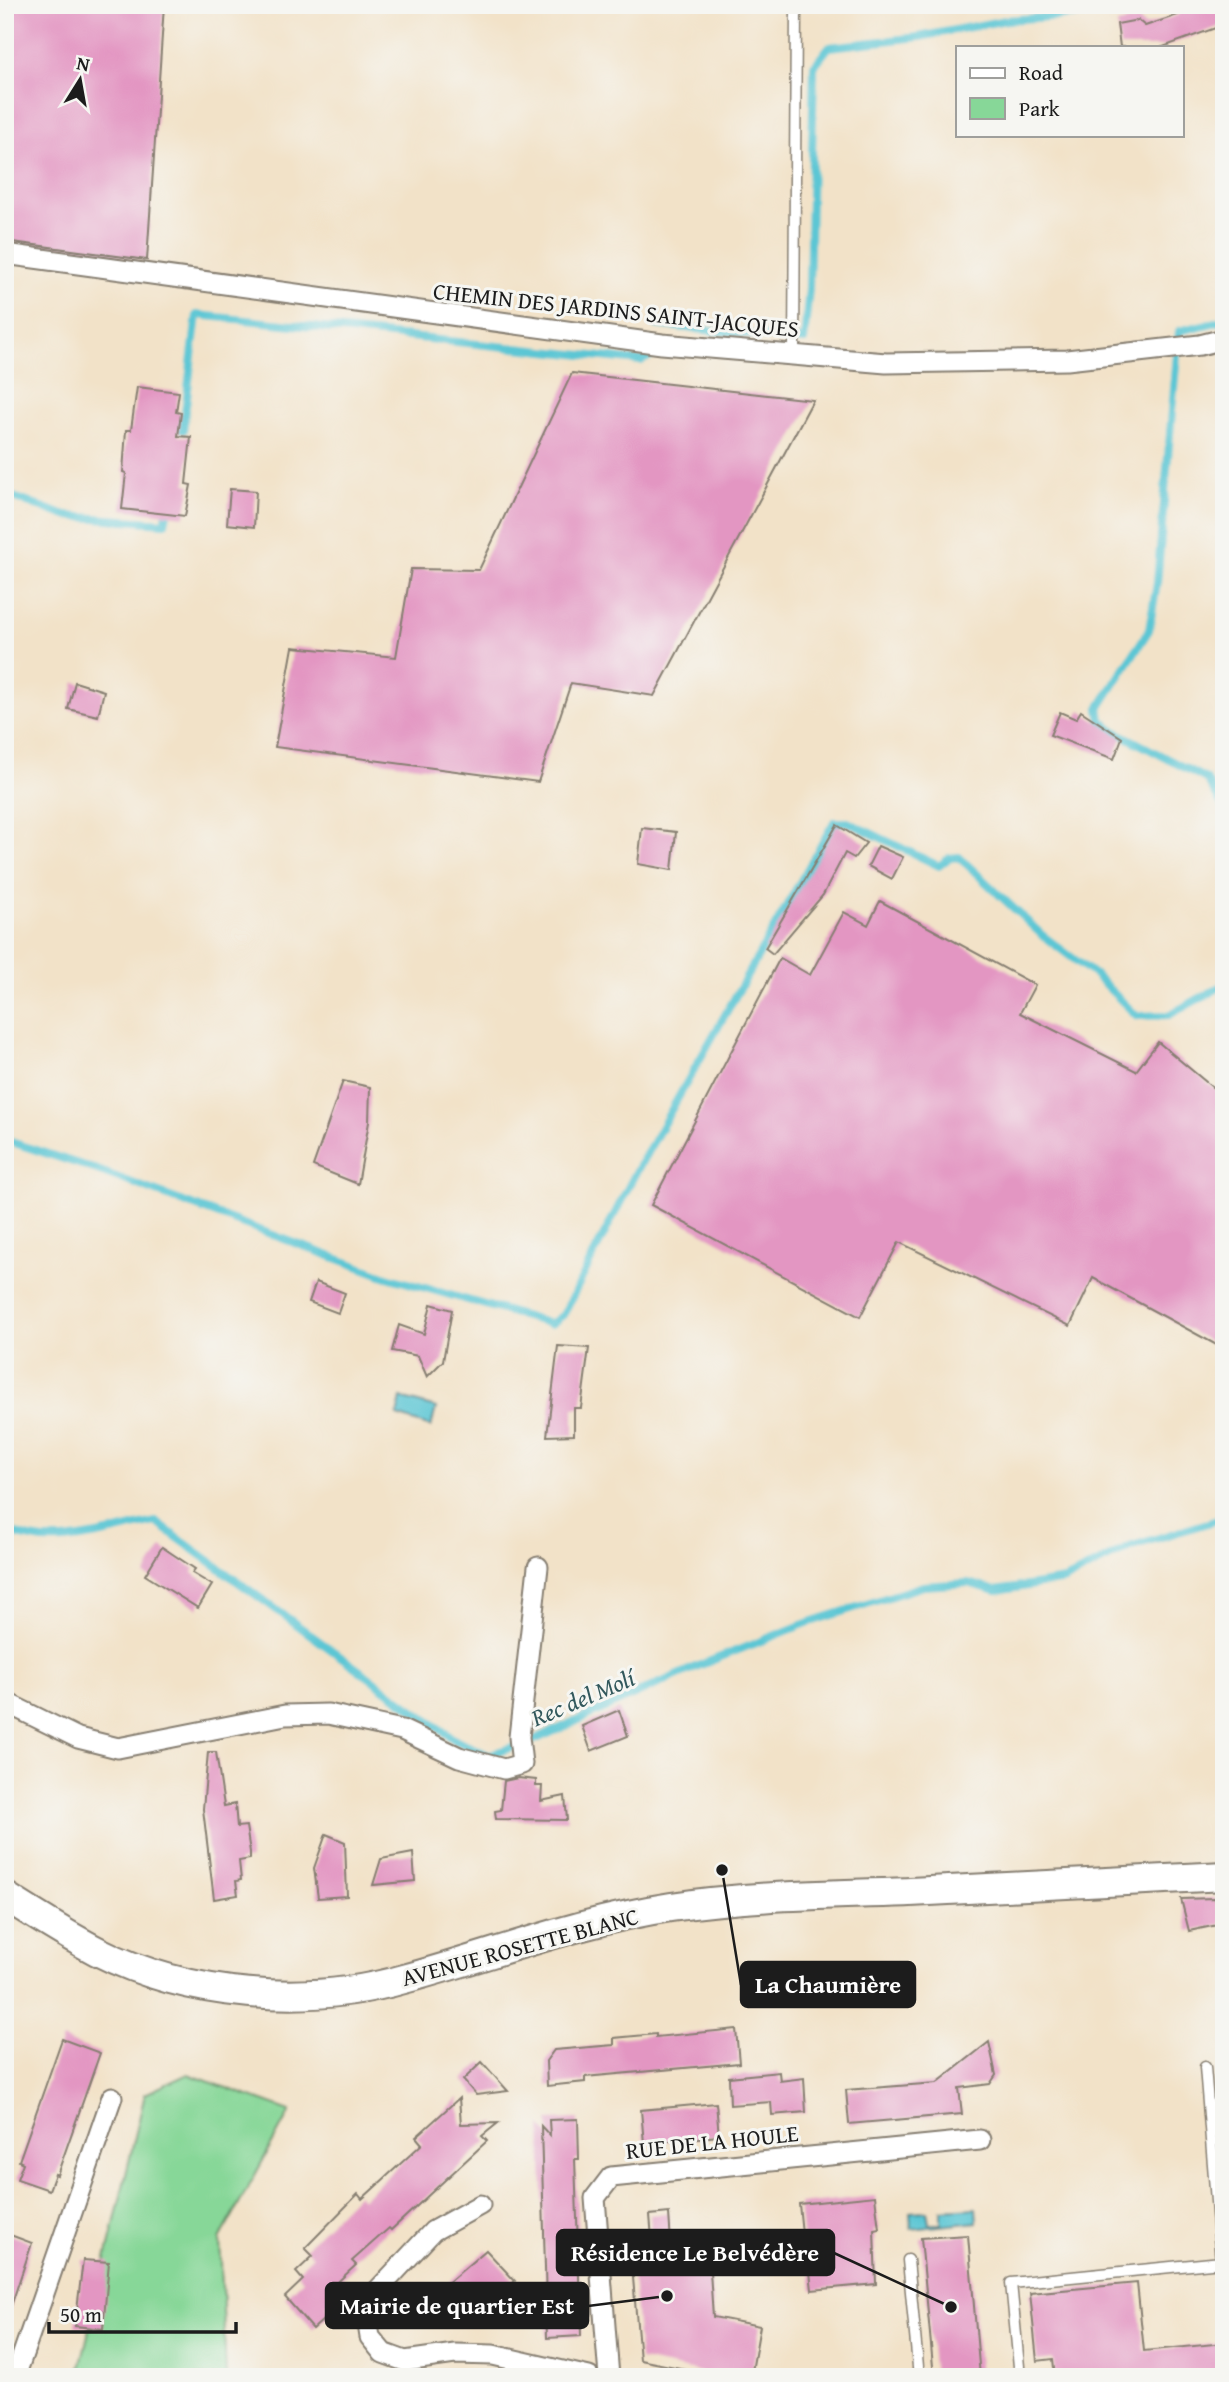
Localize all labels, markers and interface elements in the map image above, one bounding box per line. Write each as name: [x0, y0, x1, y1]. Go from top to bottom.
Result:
north arrow: [46, 46, 116, 116]
legend: [956, 46, 1184, 136]
text: N: [74, 48, 92, 78]
text: Road: [1019, 57, 1064, 88]
text: Park: [1019, 93, 1060, 124]
street label: CHEMIN DES JARDINS SAINT-JACQUES: [432, 274, 801, 345]
water label: Rec del Molí: [525, 1659, 643, 1735]
street label: AVENUE ROSETTE BLANC: [398, 1899, 642, 1994]
callout: La Chaumière: [741, 1962, 915, 2007]
text: La Chaumière: [755, 1967, 901, 2002]
street label: RUE DE LA HOULE: [624, 2116, 800, 2167]
callout: Résidence Le Belvédère: [557, 2230, 834, 2275]
text: Résidence Le Belvédère: [571, 2235, 819, 2270]
callout: Mairie de quartier Est: [326, 2283, 588, 2328]
text: Mairie de quartier Est: [340, 2288, 574, 2323]
scale bar: [49, 2291, 236, 2335]
text: 50 m: [60, 2299, 102, 2330]

